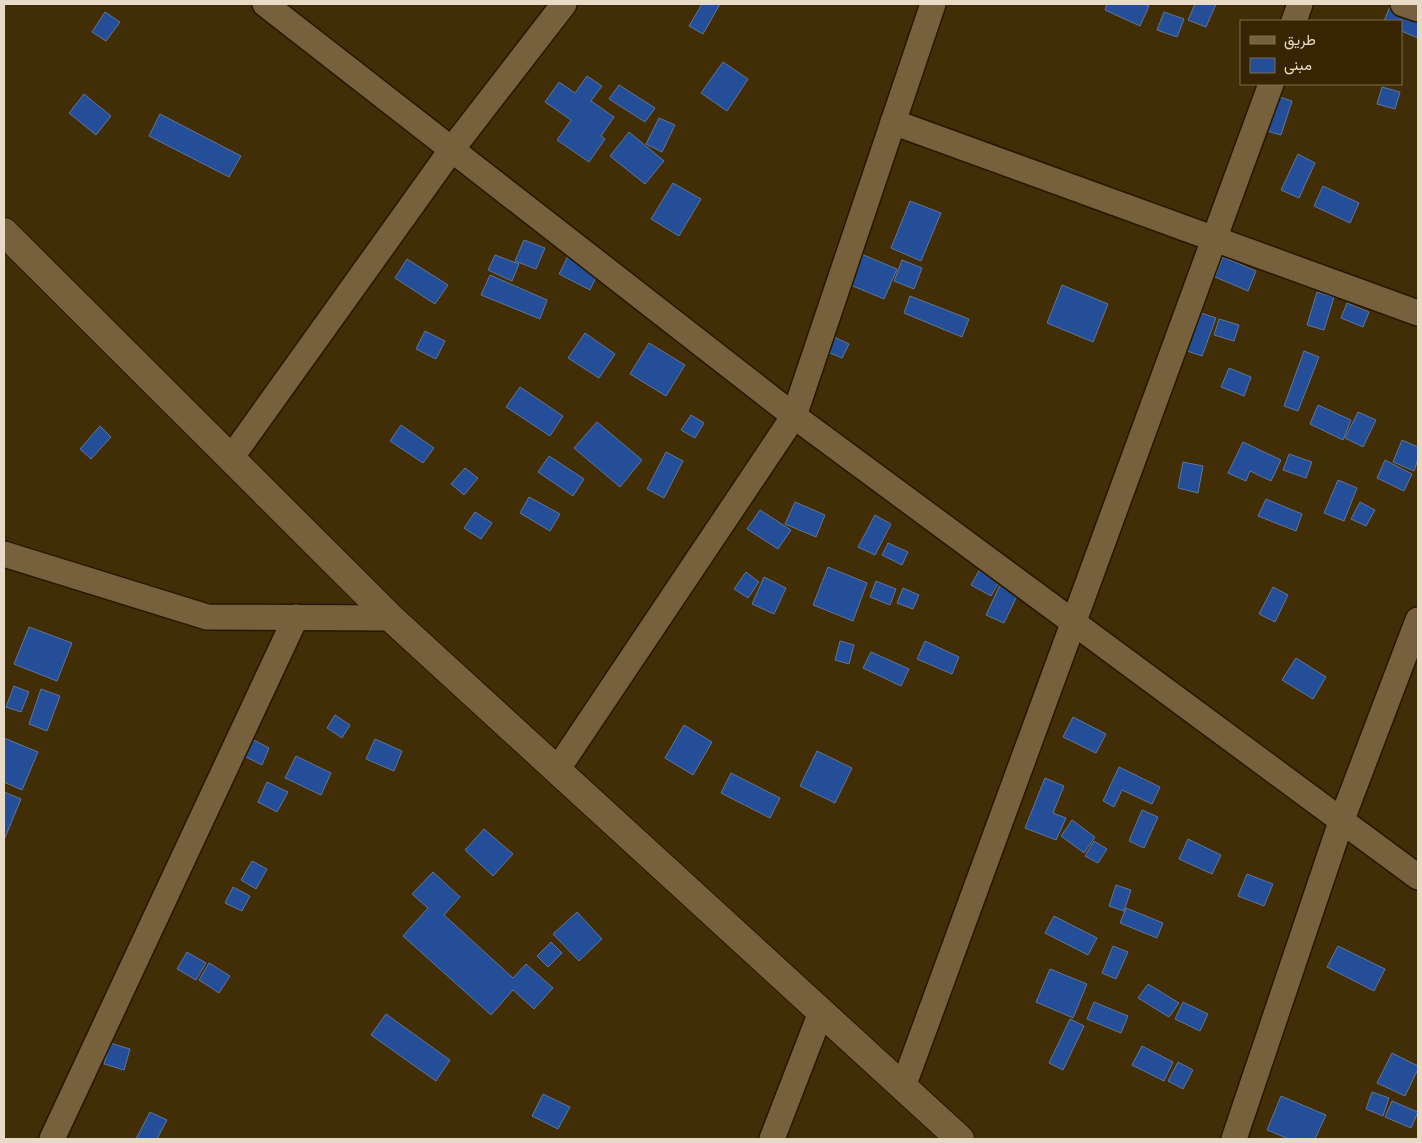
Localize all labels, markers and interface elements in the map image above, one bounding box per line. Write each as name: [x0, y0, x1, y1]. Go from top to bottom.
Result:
legend: [1240, 20, 1402, 85]
text: طريق: [1284, 29, 1316, 50]
text: مبنى: [1284, 54, 1312, 75]

